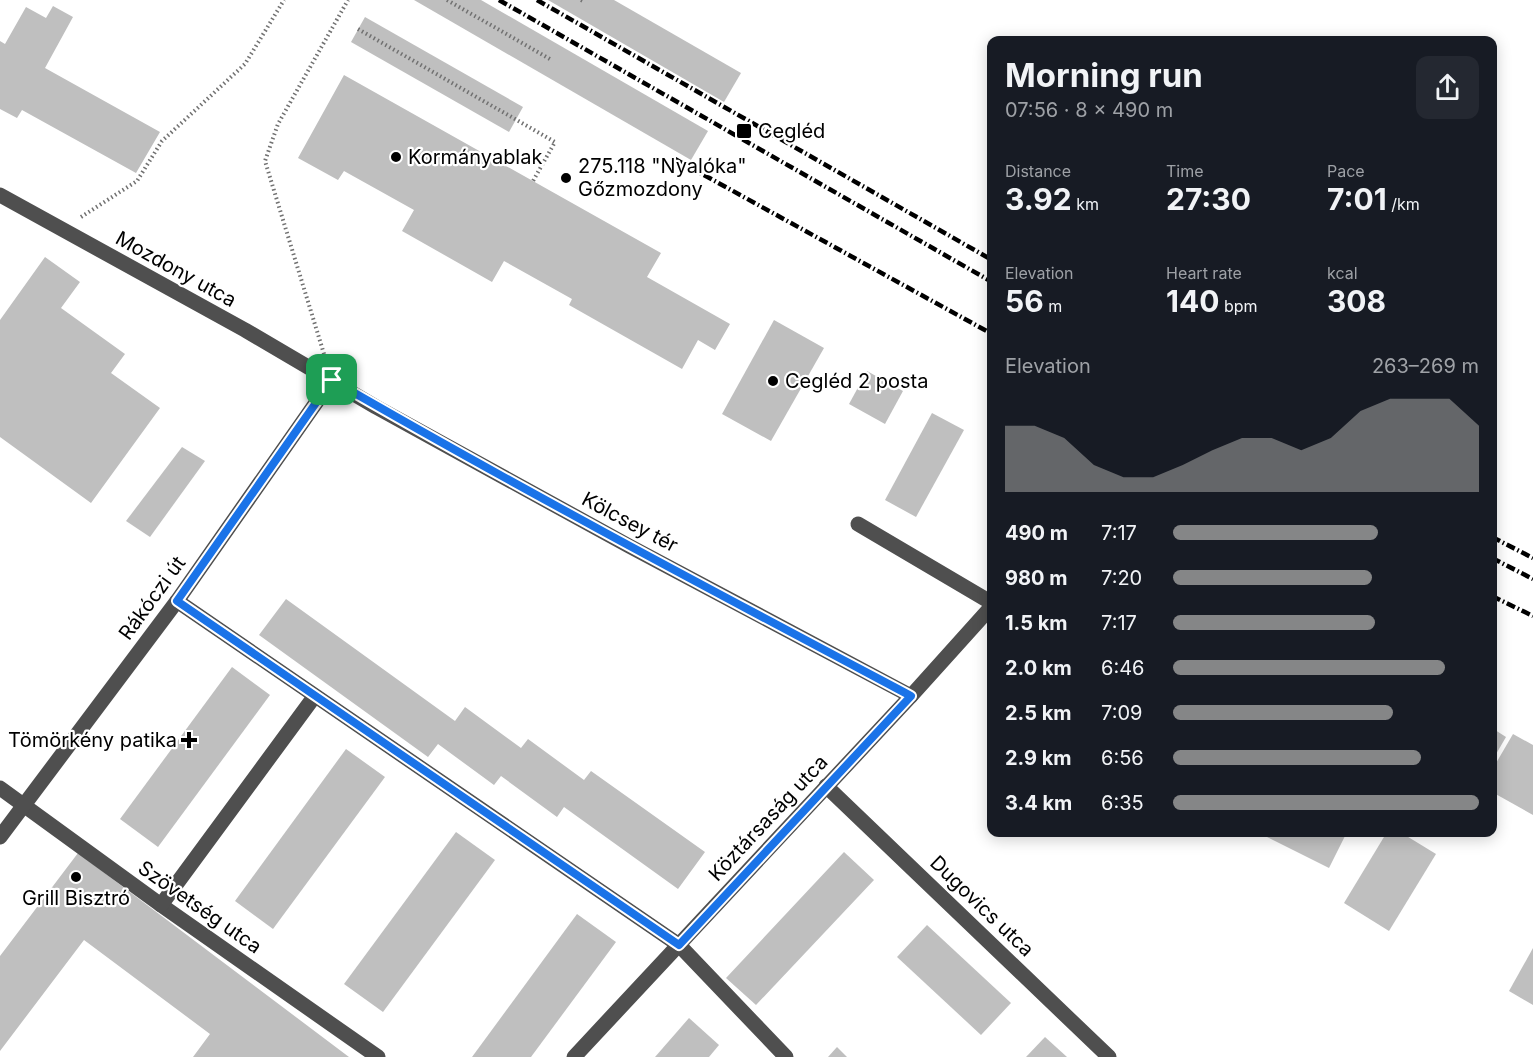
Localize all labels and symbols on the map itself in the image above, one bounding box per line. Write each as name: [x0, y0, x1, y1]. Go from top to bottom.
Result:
place label: Cegléd: [758, 119, 825, 143]
marker: Cegléd: [735, 122, 753, 140]
place label: Kormányablak: [408, 145, 542, 169]
marker: Kormányablak: [389, 150, 403, 164]
place label: 275.118 "Nyalóka" Gőzmozdony: [578, 154, 746, 201]
marker: 275.118 "Nyalóka" Gőzmozdony: [559, 171, 573, 185]
street label: Mozdony utca: [112, 226, 240, 312]
pin: [306, 354, 357, 405]
place label: Cegléd 2 posta: [785, 369, 928, 393]
marker: Cegléd 2 posta: [766, 374, 780, 388]
street label: Kölcsey tér: [578, 487, 682, 557]
street label: Rákóczi út: [114, 551, 191, 645]
place label: Tömörkény patika: [8, 728, 177, 752]
marker: Tömörkény patika: [182, 733, 196, 747]
street label: Köztársaság utca: [704, 750, 832, 886]
street label: Dugovics utca: [925, 851, 1039, 961]
street label: Szövetség utca: [134, 856, 266, 958]
marker: Grill Bisztró: [69, 870, 83, 884]
place label: Grill Bisztró: [22, 886, 130, 910]

